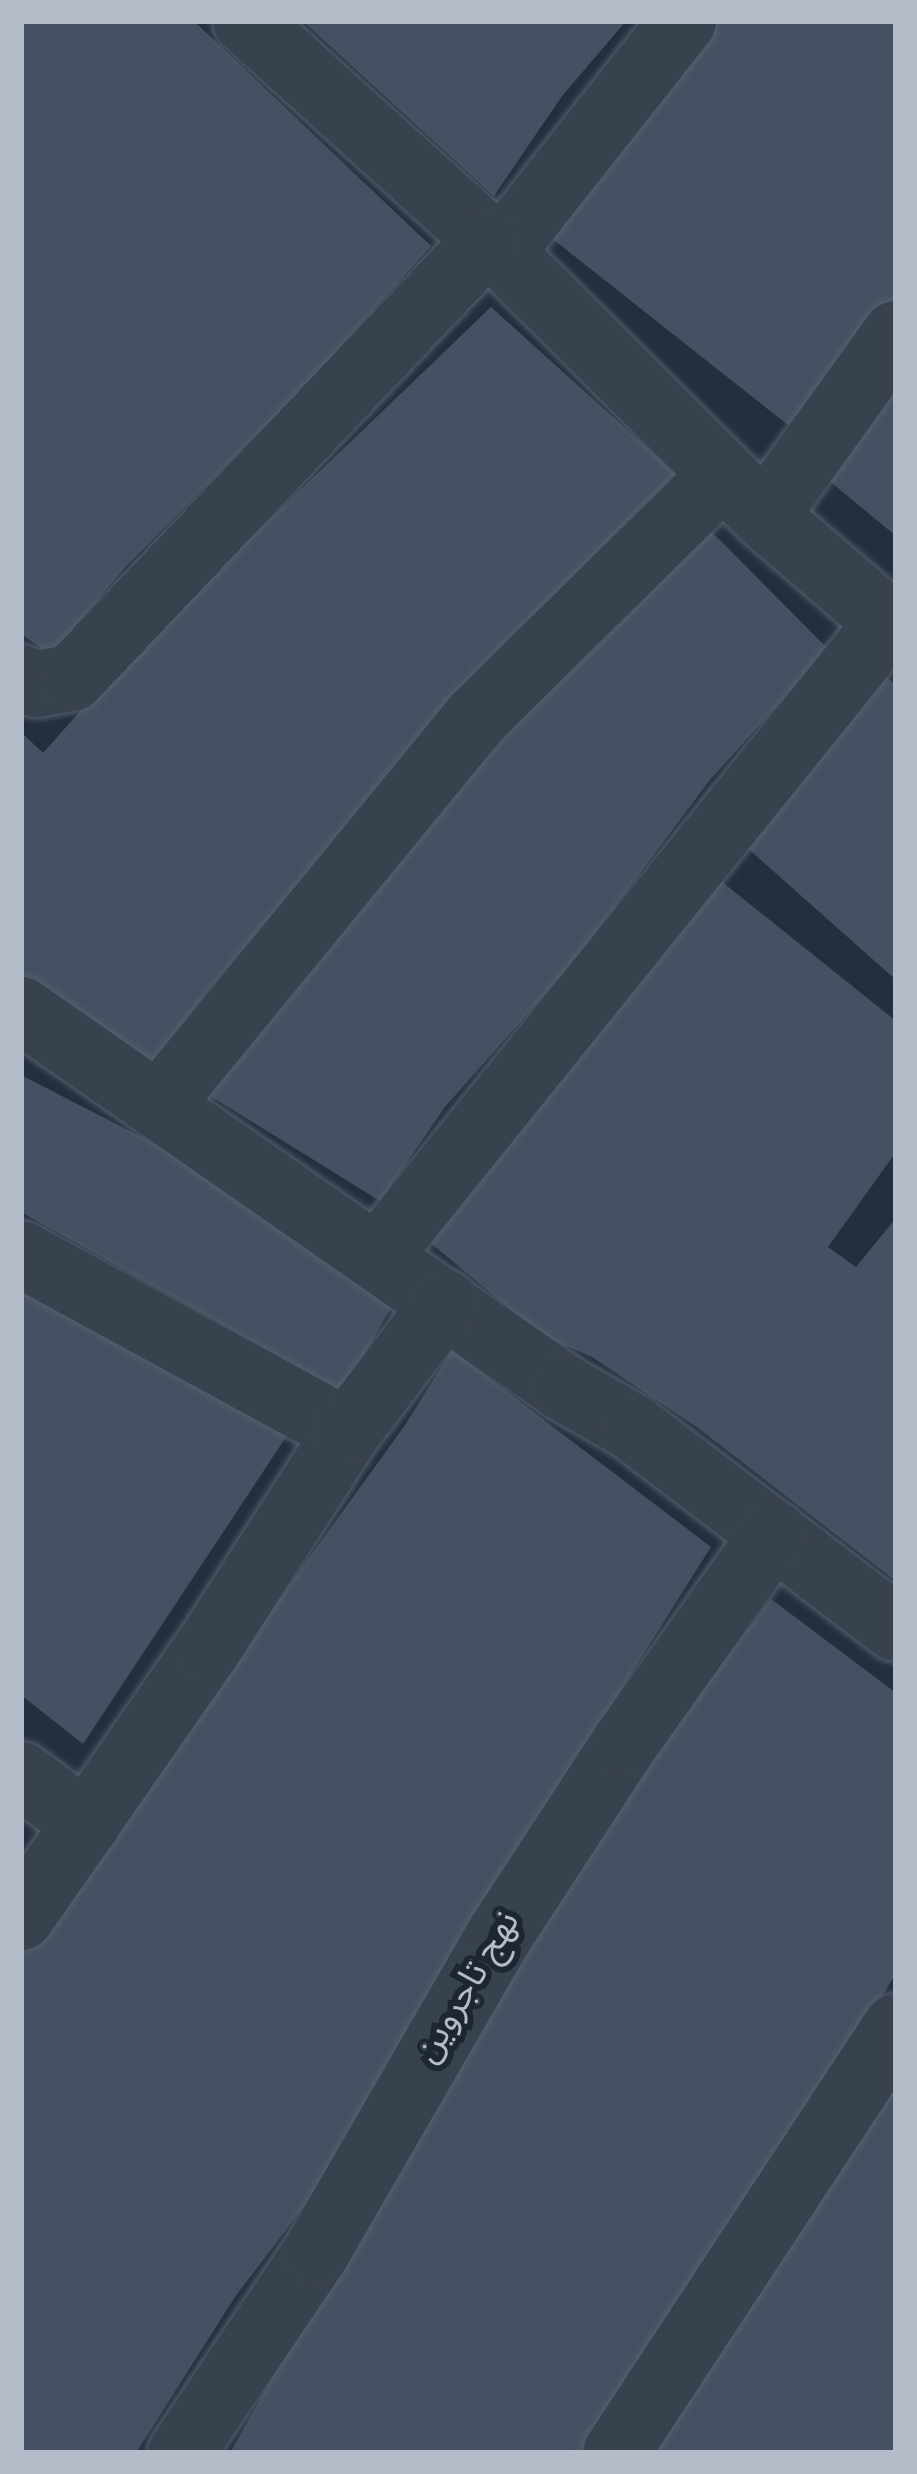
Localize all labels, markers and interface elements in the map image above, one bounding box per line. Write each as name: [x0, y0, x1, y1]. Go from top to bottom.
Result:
street label: نهج تاجروين: [407, 1904, 531, 2072]

